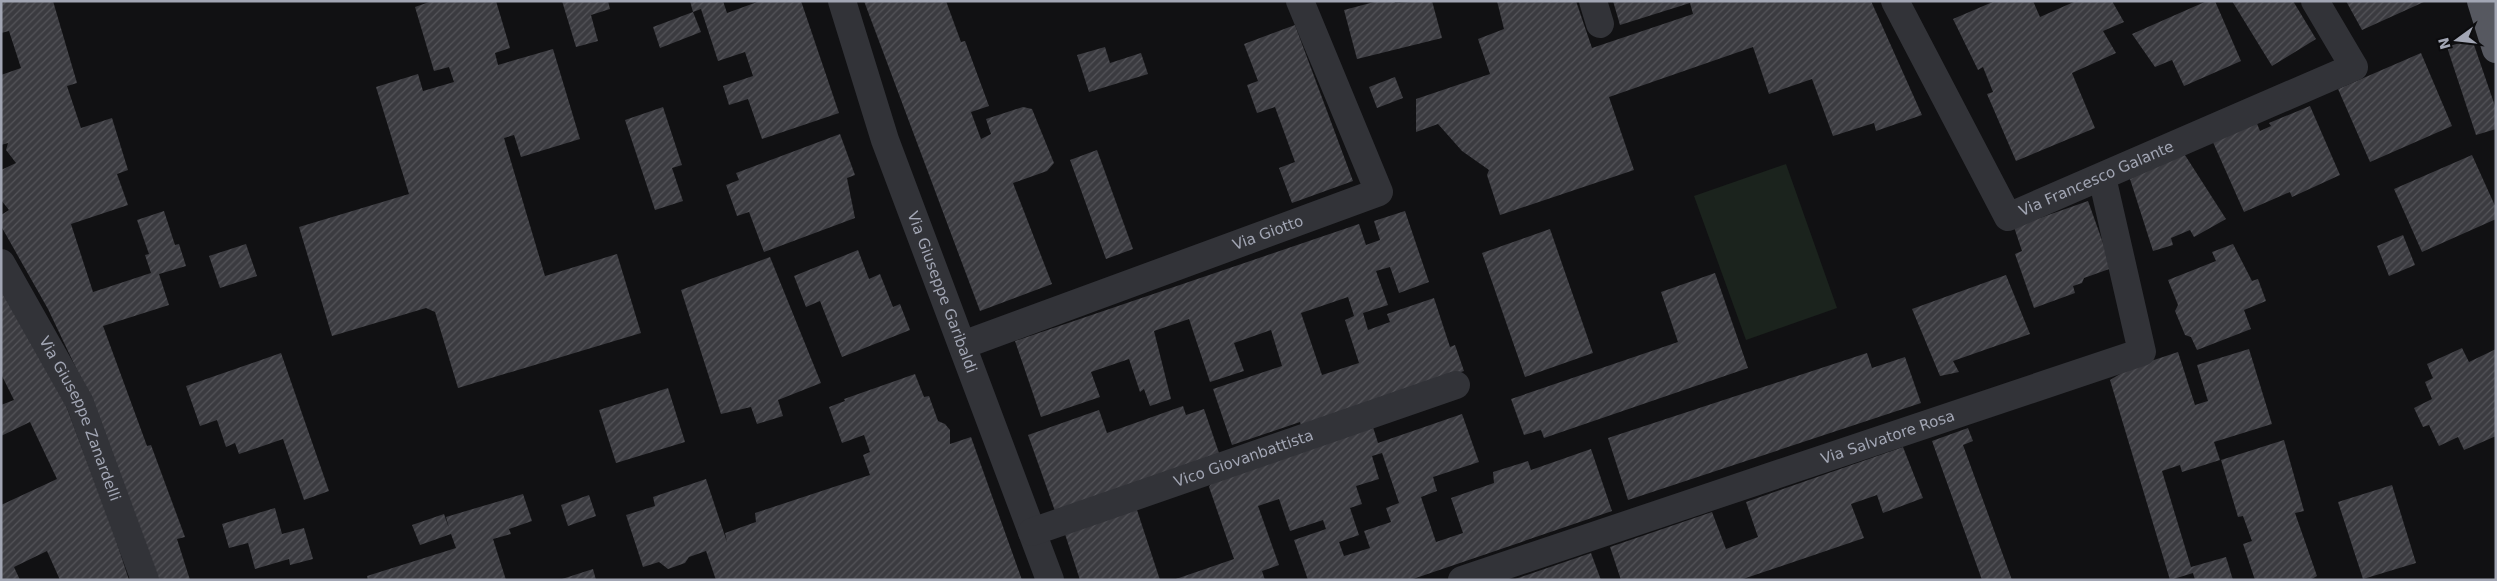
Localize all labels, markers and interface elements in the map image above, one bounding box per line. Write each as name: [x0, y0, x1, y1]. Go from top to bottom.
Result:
north arrow: [2432, 15, 2482, 65]
text: N: [2435, 36, 2454, 51]
street label: Via Francesco Galante: [2016, 137, 2176, 220]
street label: Via Giuseppe Garibaldi: [904, 209, 981, 376]
street label: Via Giotto: [1230, 212, 1306, 254]
street label: Via Giuseppe Zanardelli: [35, 333, 124, 503]
street label: Via Salvatore Rosa: [1818, 406, 1957, 468]
street label: Vico Giovanbattista: [1171, 426, 1316, 491]

